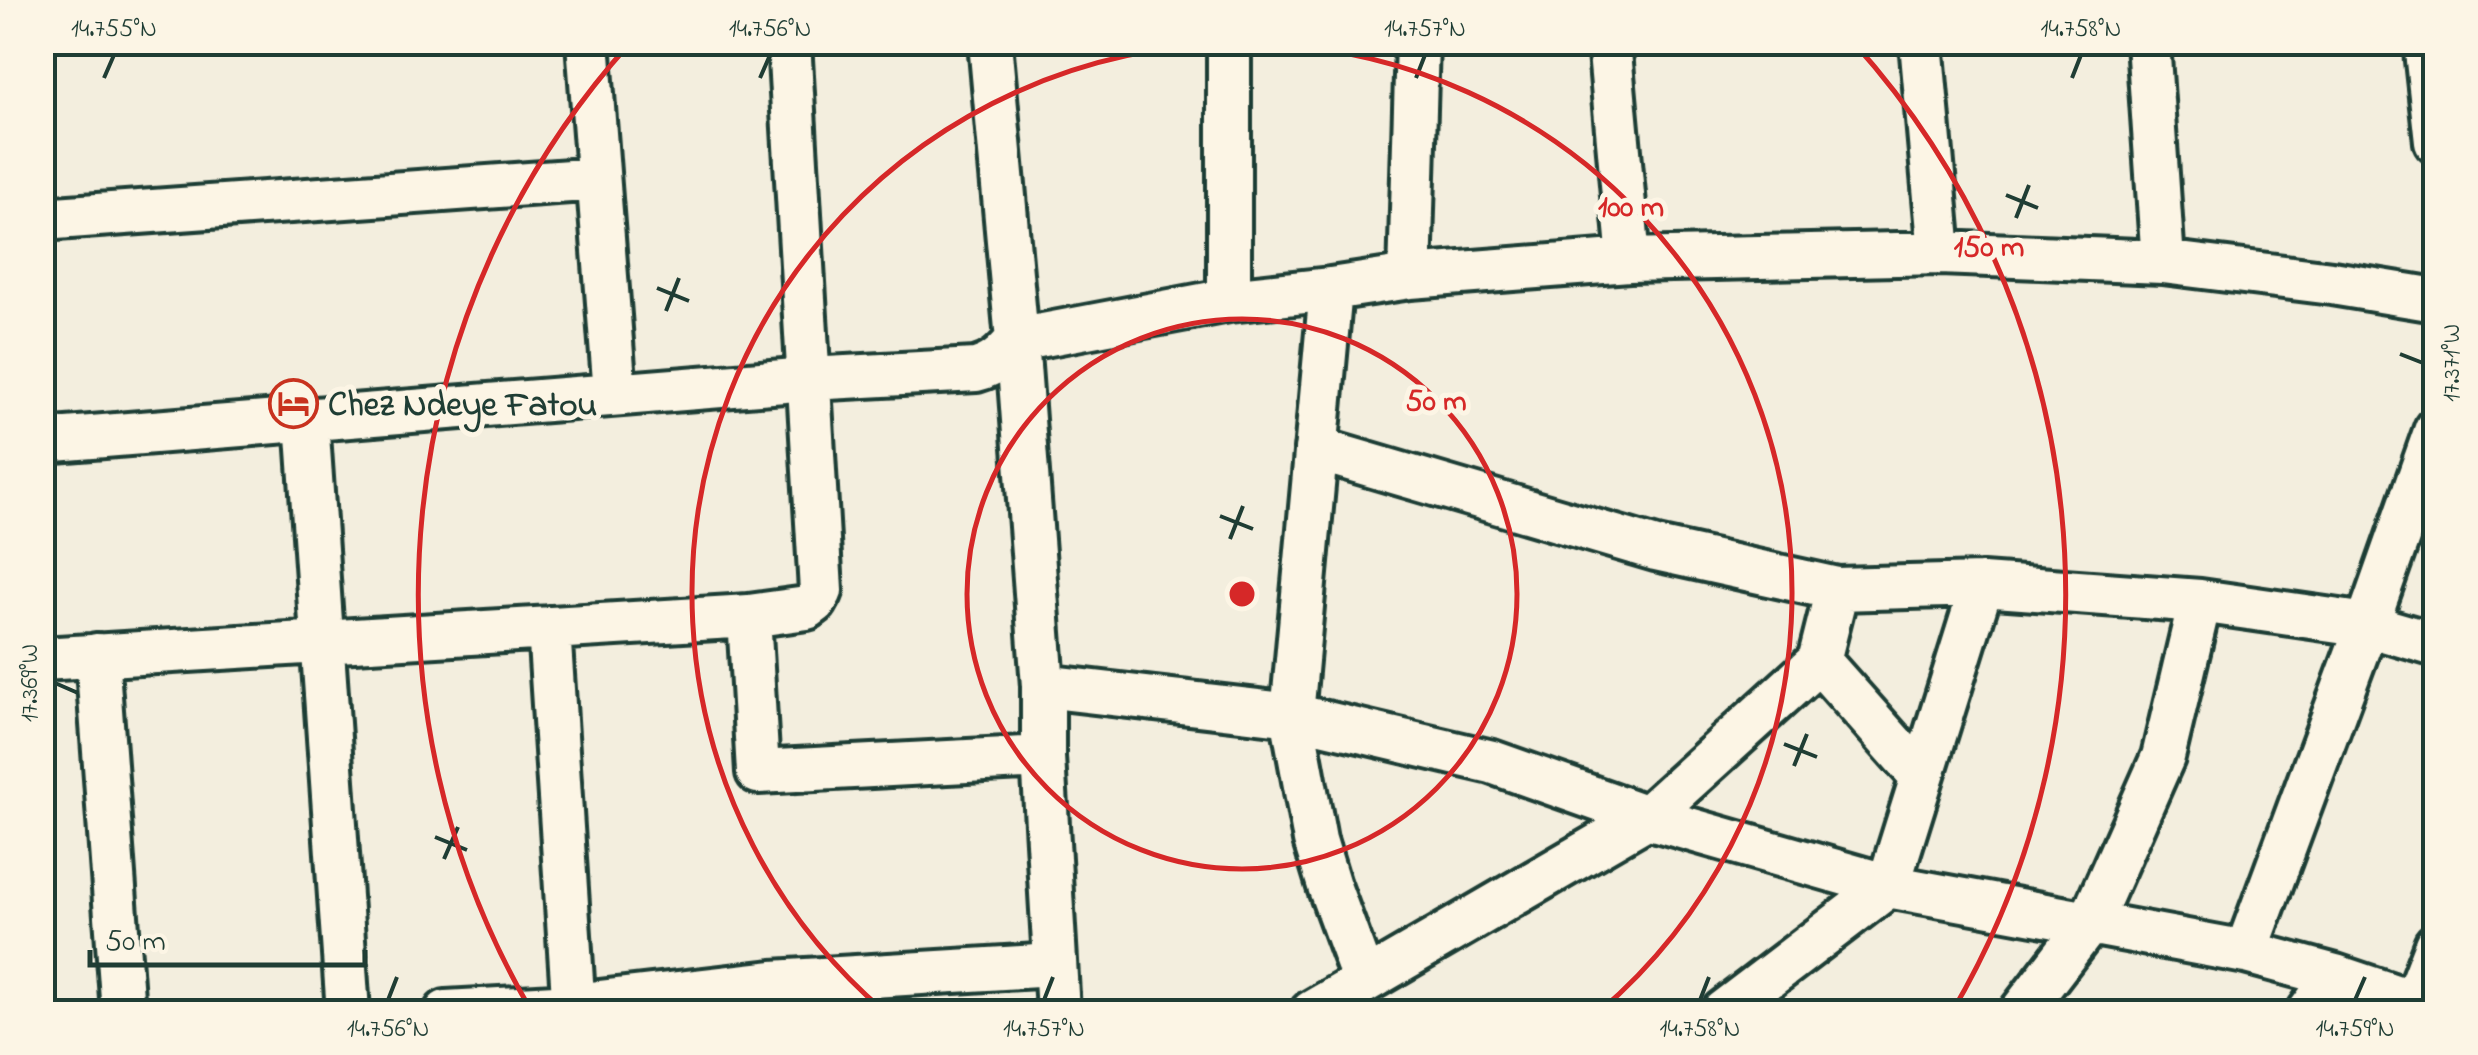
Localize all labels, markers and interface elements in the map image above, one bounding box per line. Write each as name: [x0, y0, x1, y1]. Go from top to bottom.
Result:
text: 14.755°N: [71, 12, 157, 48]
text: 14.756°N: [729, 12, 811, 48]
text: 14.757°N: [1384, 12, 1466, 48]
text: 14.758°N: [2041, 12, 2121, 48]
text: 100 m: [1598, 187, 1664, 231]
text: 150 m: [1954, 227, 2024, 271]
text: 17.371°W: [2435, 324, 2471, 402]
hotel icon: Chez Ndeye Fatou: [267, 377, 319, 429]
place label: Chez Ndeye Fatou: [328, 381, 597, 433]
text: 50 m: [1406, 381, 1466, 425]
centre of rings: [1224, 576, 1260, 612]
text: 17.369°W: [13, 644, 49, 722]
scale bar: [90, 905, 365, 967]
text: 50 m: [105, 921, 166, 965]
text: 14.756°N: [347, 1012, 429, 1048]
text: 14.757°N: [1003, 1012, 1085, 1048]
text: 14.758°N: [1660, 1012, 1740, 1048]
text: 14.759°N: [2315, 1012, 2395, 1048]

